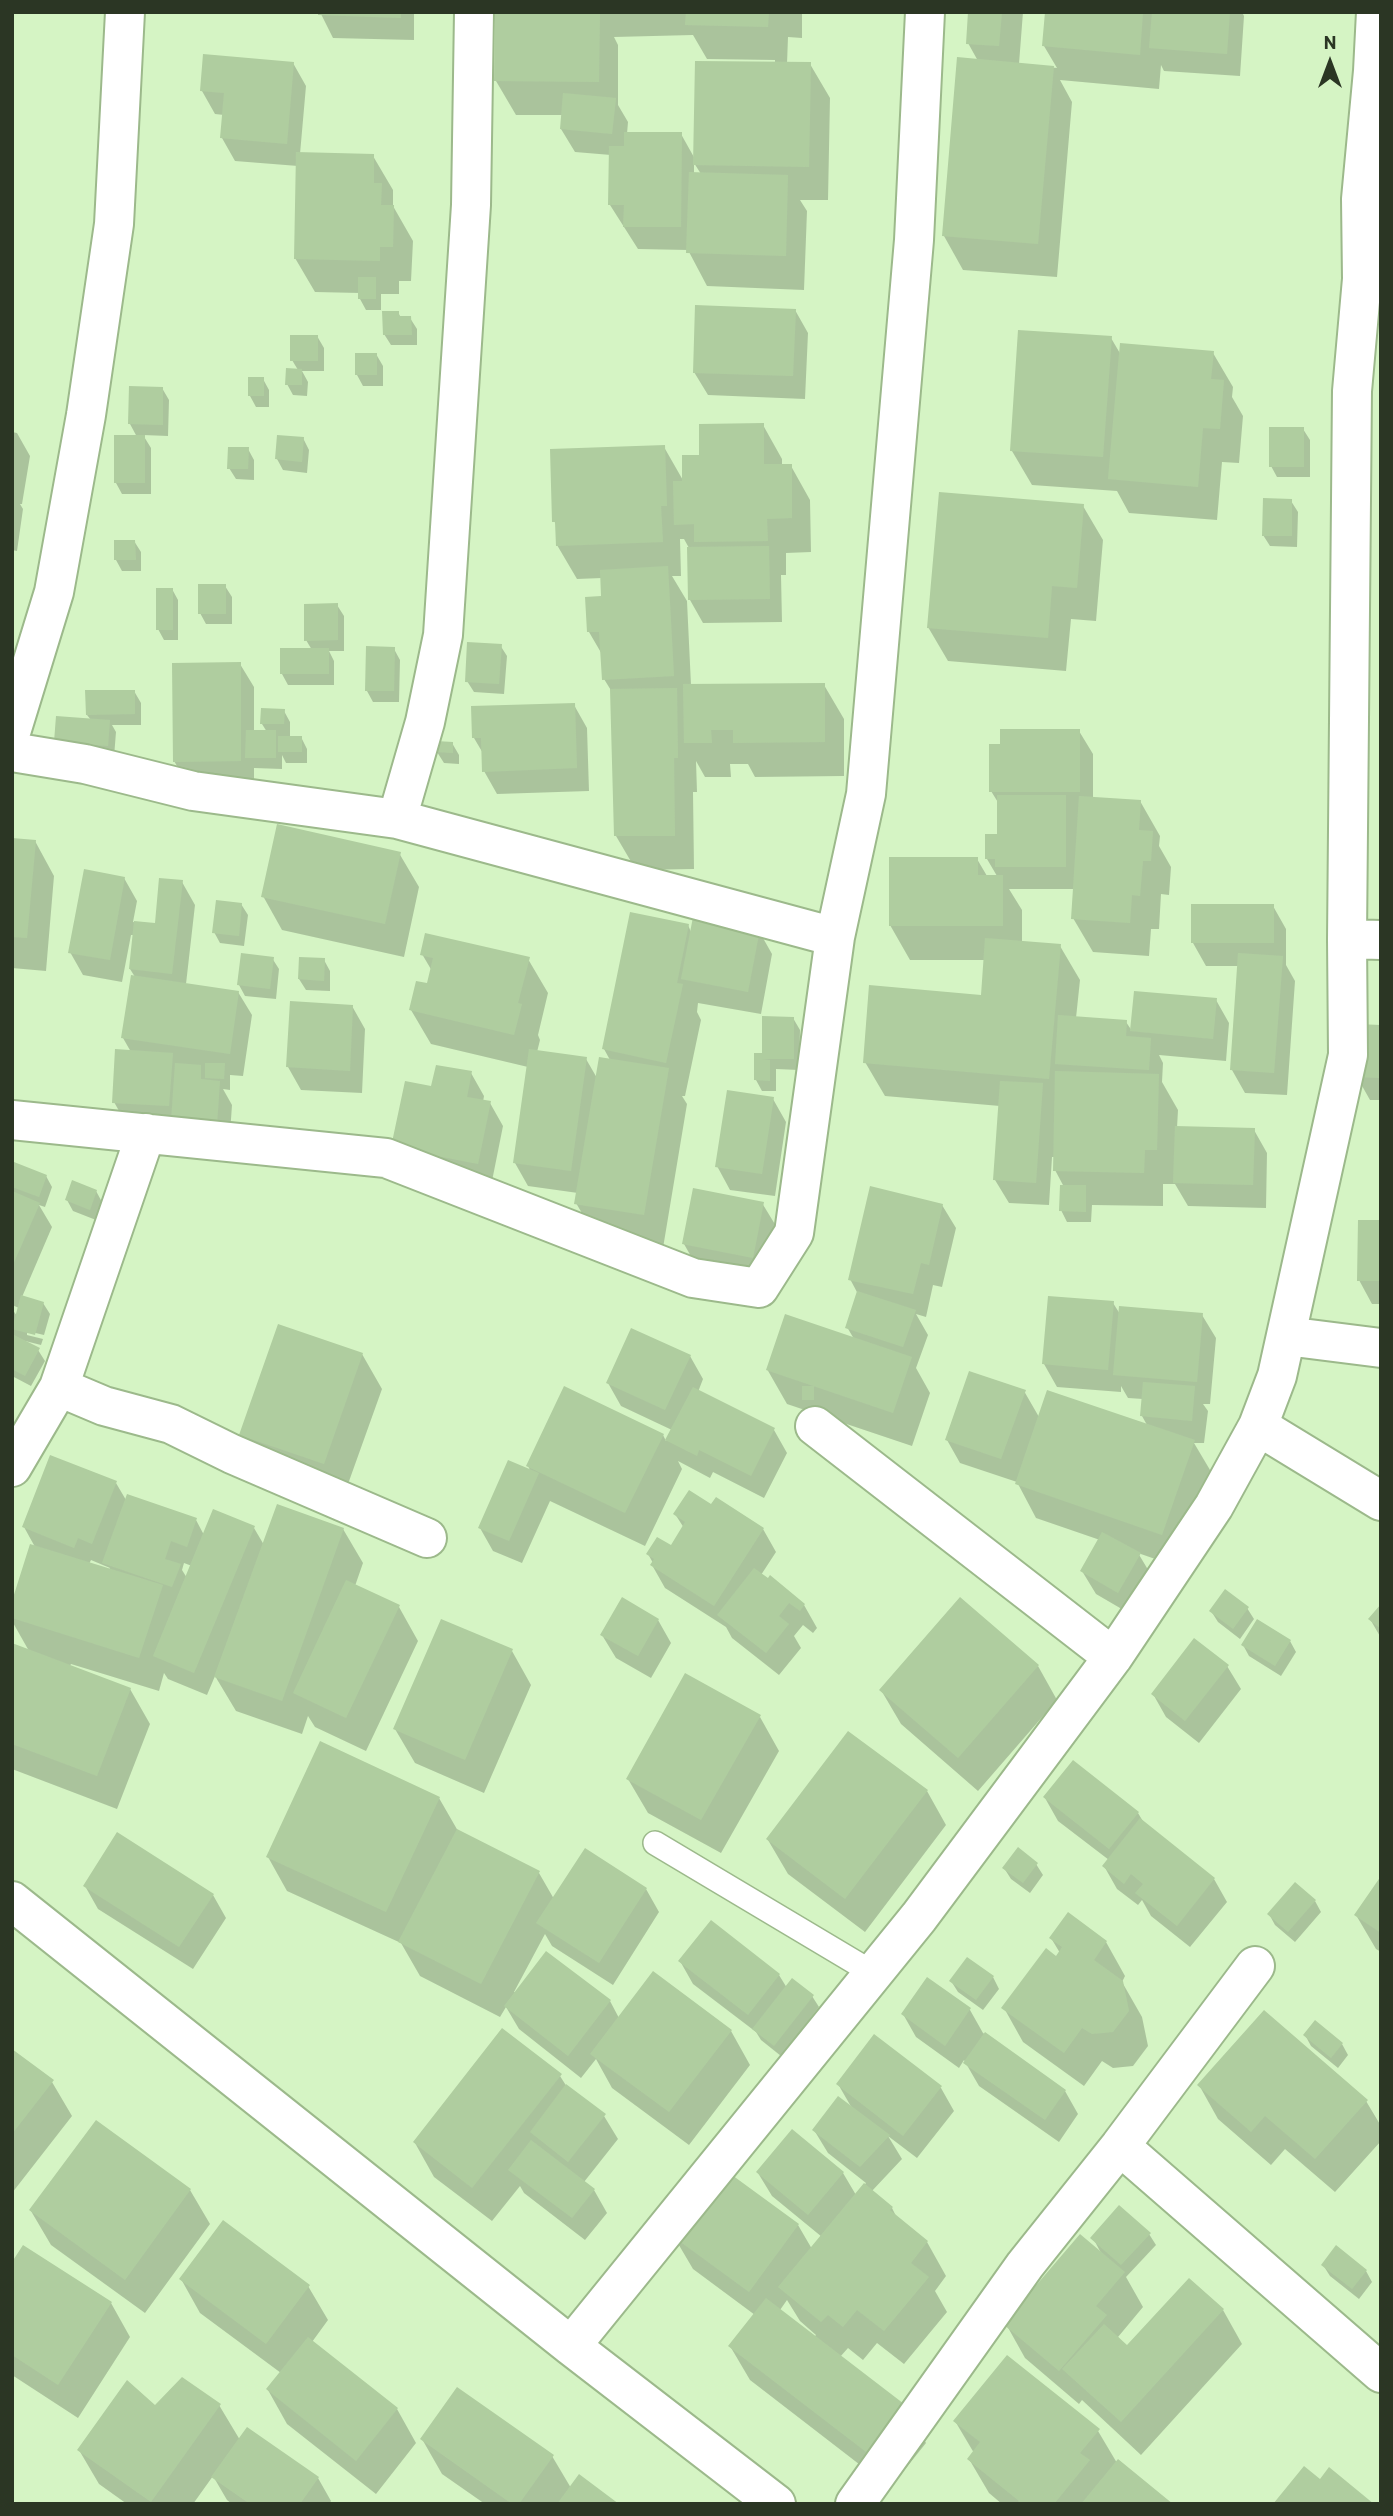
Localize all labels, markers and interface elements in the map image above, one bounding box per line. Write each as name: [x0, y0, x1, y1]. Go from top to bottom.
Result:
north arrow: [1295, 28, 1365, 98]
text: N: [1324, 30, 1336, 53]

